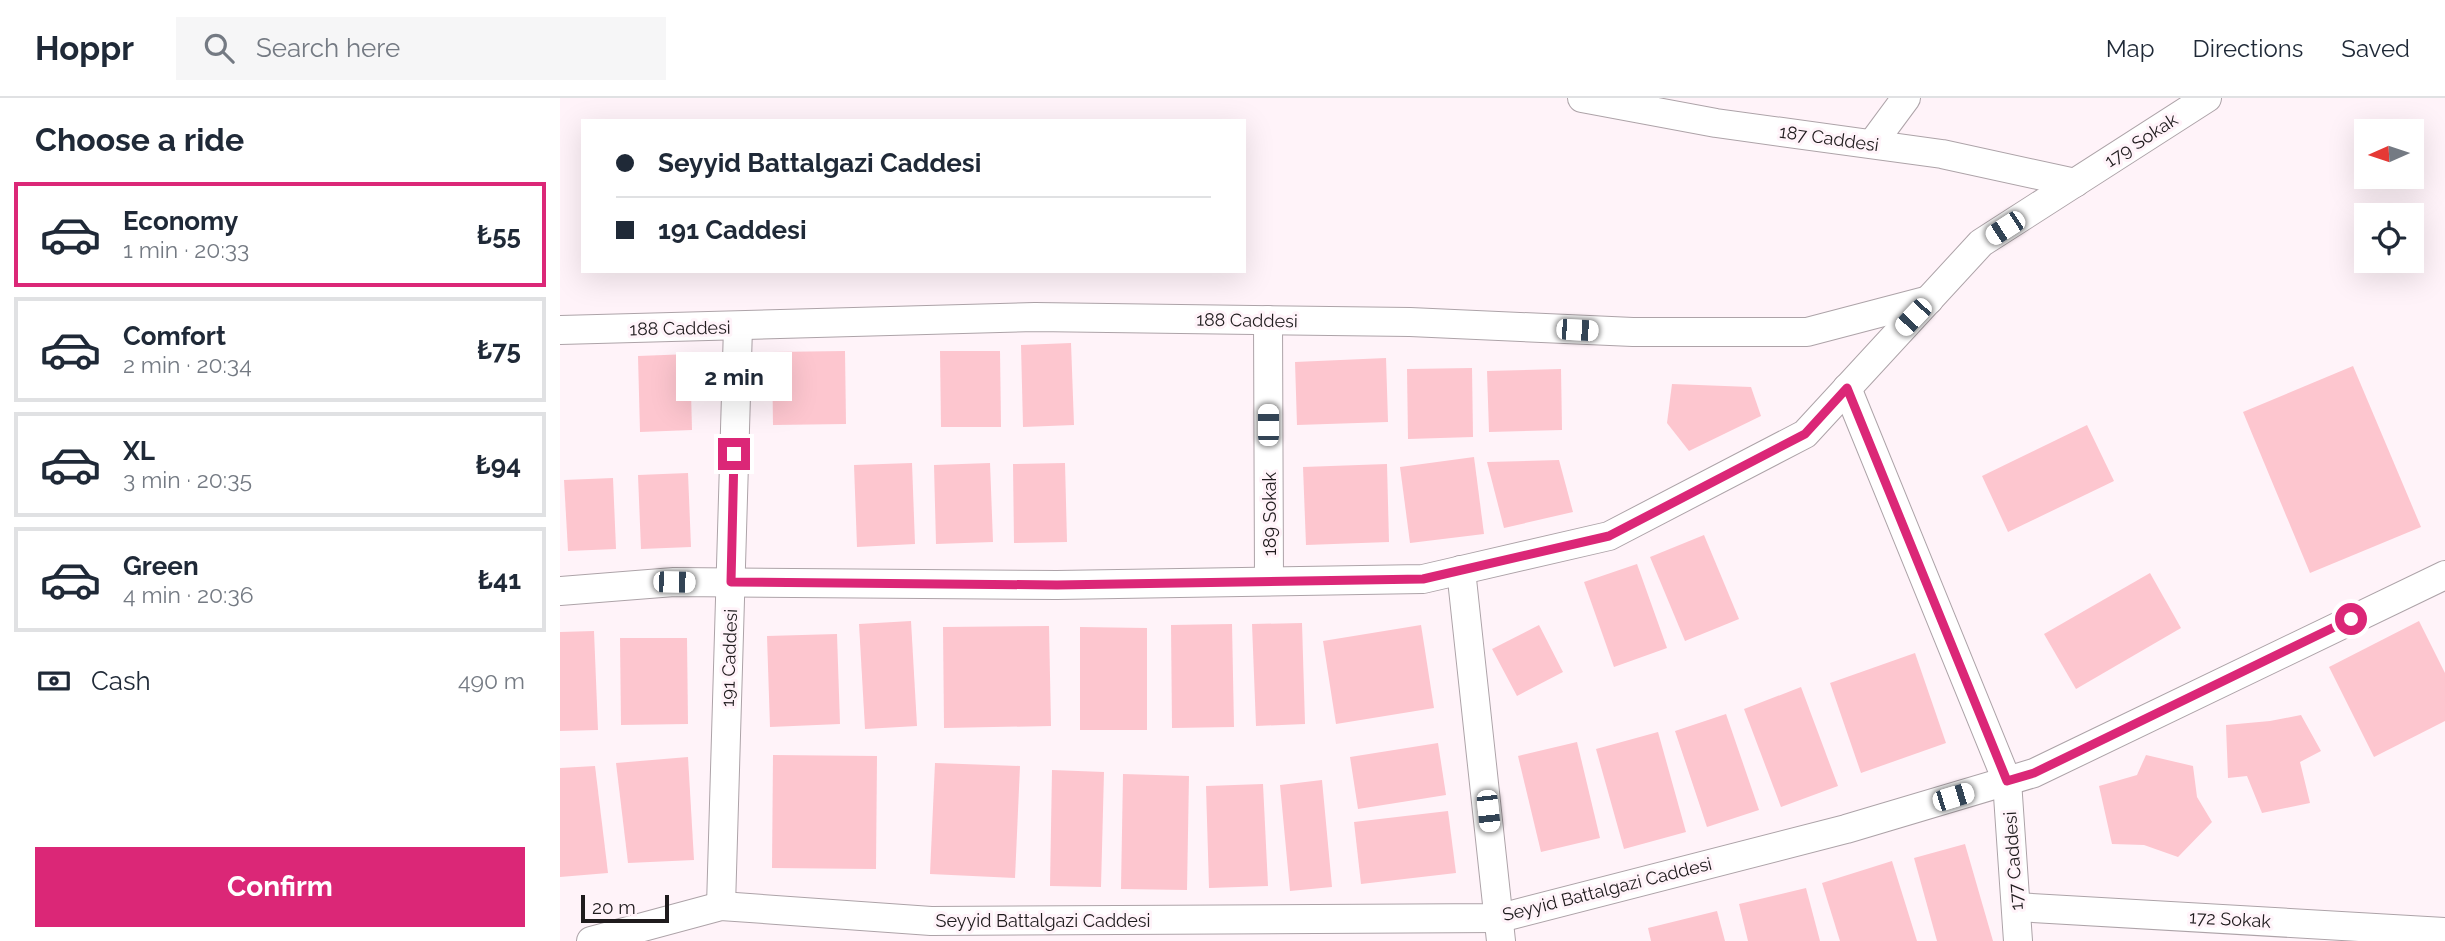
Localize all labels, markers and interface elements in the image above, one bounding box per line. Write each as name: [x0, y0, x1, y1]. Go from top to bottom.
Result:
search box: [176, 17, 666, 80]
text: Hoppr: [35, 29, 134, 68]
icon: search: [200, 29, 238, 67]
text: Search here: [256, 33, 400, 63]
text: Map: [2106, 34, 2155, 63]
text: Directions: [2193, 34, 2303, 63]
text: Saved: [2341, 34, 2410, 63]
street label: 179 Sokak: [2101, 108, 2182, 171]
north arrow: [2354, 119, 2424, 189]
map controls: [2354, 119, 2424, 273]
text: Choose a ride: [35, 121, 244, 158]
street label: 187 Caddesi: [1778, 121, 1880, 155]
text: Seyyid Battalgazi Caddesi: [658, 148, 981, 178]
icon: car: [39, 203, 102, 266]
button: locate: [2354, 203, 2424, 273]
text: Economy: [123, 206, 238, 236]
car: [1982, 208, 2029, 248]
text: 191 Caddesi: [658, 215, 807, 245]
text: ₺55: [477, 220, 521, 250]
text: 1 min · 20:33: [123, 236, 249, 263]
car: [1891, 294, 1936, 340]
street label: 188 Caddesi: [1196, 309, 1298, 331]
street label: 188 Caddesi: [629, 317, 731, 339]
icon: car: [39, 318, 102, 381]
car: [1556, 318, 1599, 342]
text: Comfort: [123, 321, 226, 351]
text: ₺75: [477, 335, 521, 365]
text: 2 min · 20:34: [123, 351, 252, 378]
callout: 2 min: [676, 352, 792, 402]
text: 2 min: [704, 363, 764, 390]
car: [1258, 404, 1279, 446]
icon: car: [39, 433, 102, 496]
text: XL: [123, 436, 155, 466]
route end: [718, 438, 750, 470]
text: ₺94: [475, 450, 521, 480]
text: 3 min · 20:35: [123, 466, 252, 493]
street label: 189 Sokak: [1259, 472, 1280, 556]
icon: car: [39, 548, 102, 611]
text: Green: [123, 551, 199, 581]
text: ₺41: [478, 565, 521, 595]
car: [653, 571, 696, 593]
text: 4 min · 20:36: [123, 581, 254, 608]
route start: [2335, 603, 2367, 635]
street label: 191 Caddesi: [717, 609, 741, 707]
icon: cash: [35, 662, 73, 700]
text: Cash: [91, 666, 151, 696]
text: 490 m: [458, 667, 525, 694]
car: [1930, 781, 1977, 813]
car: [1476, 789, 1501, 833]
street label: 177 Caddesi: [1999, 811, 2027, 911]
button: Confirm: [35, 847, 525, 927]
street label: Seyyid Battalgazi Caddesi: [1500, 853, 1714, 925]
scale bar: [581, 892, 668, 924]
text: 20 m: [592, 896, 636, 918]
street label: 172 Sokak: [2189, 906, 2272, 932]
street label: Seyyid Battalgazi Caddesi: [936, 910, 1150, 931]

